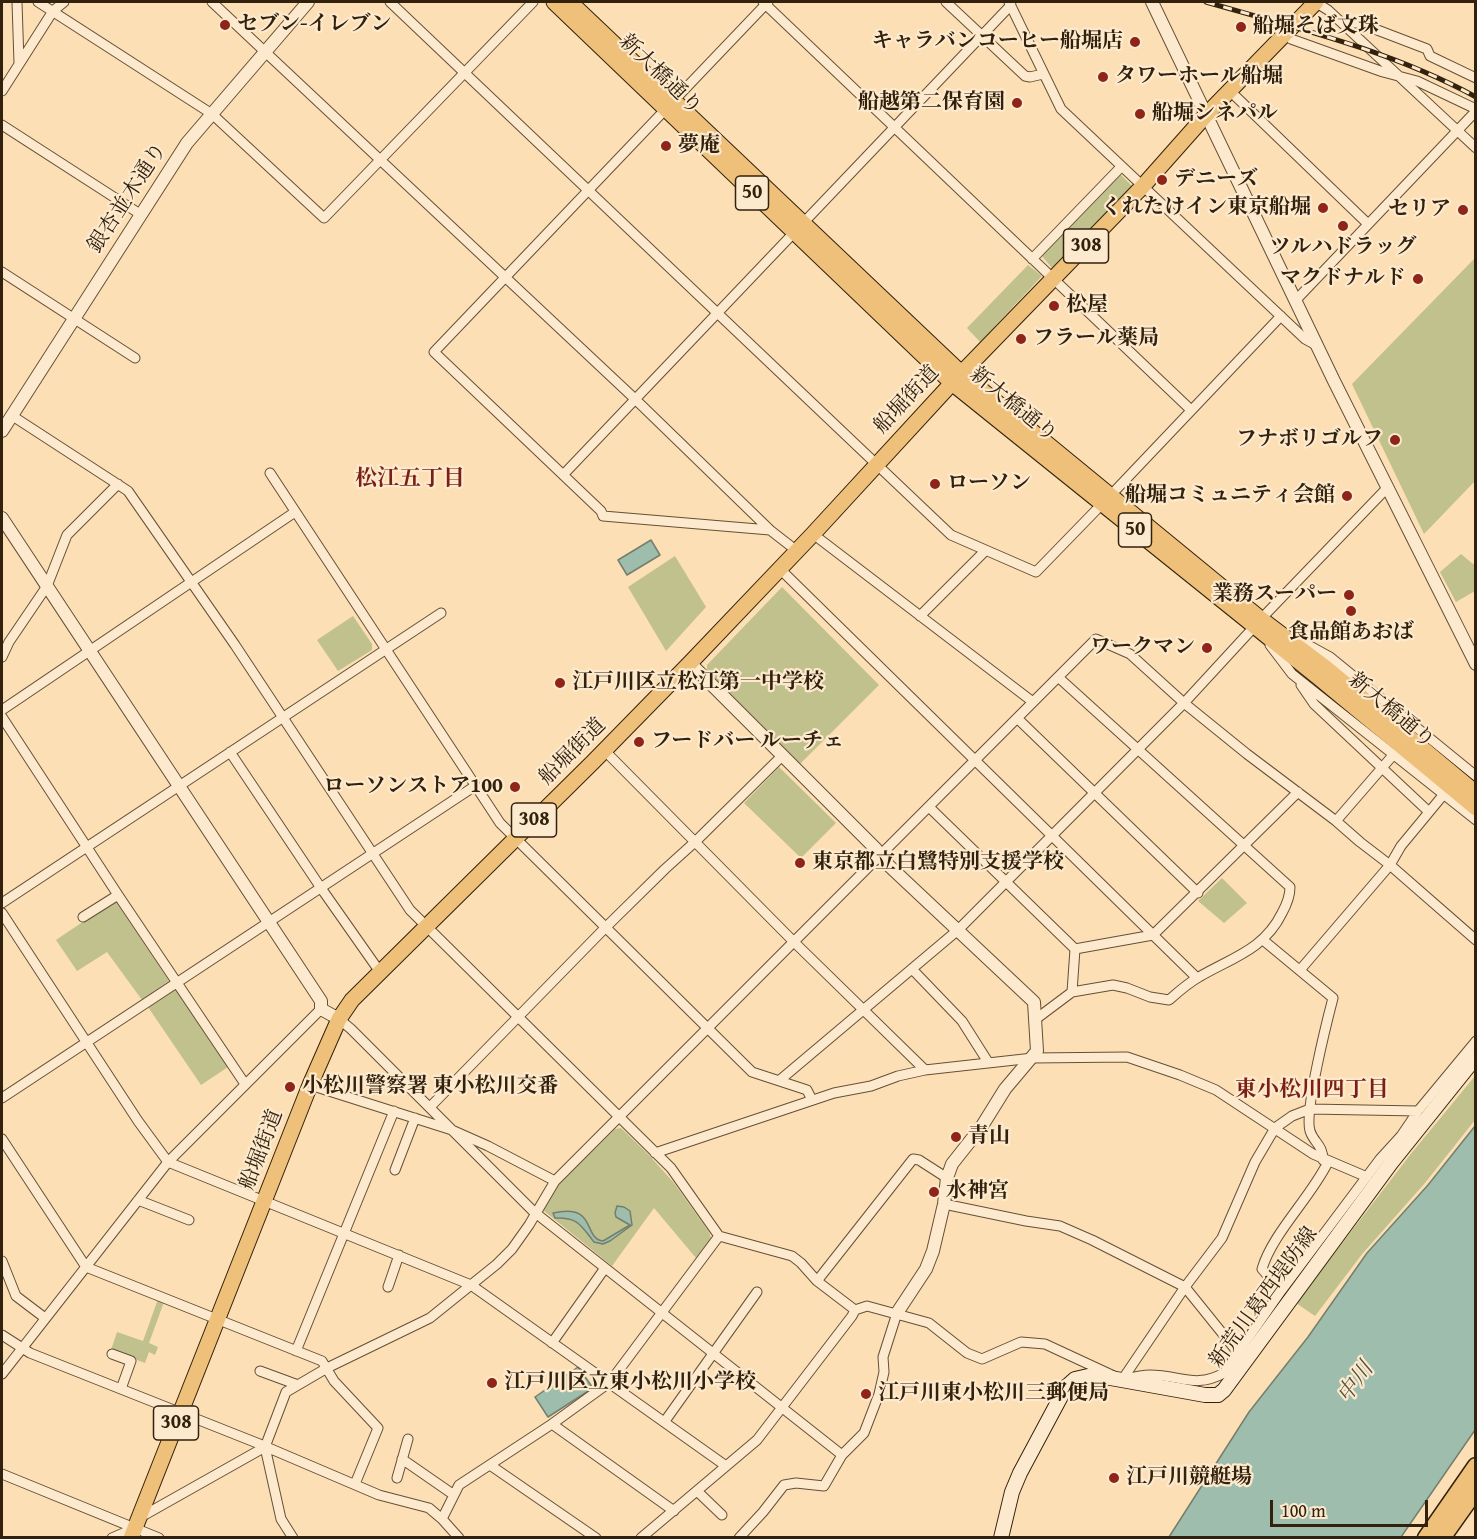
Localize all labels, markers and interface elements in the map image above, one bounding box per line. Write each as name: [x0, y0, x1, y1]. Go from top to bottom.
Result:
place label: セブン-イレブン: [237, 12, 392, 38]
place label: 船堀そば文珠: [1253, 14, 1379, 40]
marker: セブン-イレブン: [218, 18, 232, 32]
marker: 船堀そば文珠: [1234, 20, 1248, 34]
street label: 新大橋通り: [613, 29, 707, 121]
place label: キャラバンコーヒー船堀店: [872, 29, 1123, 55]
marker: キャラバンコーヒー船堀店: [1128, 35, 1142, 49]
place label: タワーホール船堀: [1115, 64, 1283, 90]
marker: タワーホール船堀: [1096, 70, 1110, 84]
place label: 船越第二保育園: [858, 90, 1005, 116]
marker: 船越第二保育園: [1010, 96, 1024, 110]
place label: 船堀シネパル: [1152, 101, 1278, 127]
marker: 船堀シネパル: [1133, 107, 1147, 121]
place label: 夢庵: [678, 133, 720, 159]
street label: 銀杏並木通り: [83, 138, 173, 258]
marker: 夢庵: [659, 139, 673, 153]
place label: デニーズ: [1174, 167, 1258, 193]
marker: デニーズ: [1155, 173, 1169, 187]
road number: 50: [736, 176, 768, 210]
place label: くれたけイン東京船堀: [1101, 195, 1311, 221]
place label: セリア: [1388, 197, 1451, 223]
marker: くれたけイン東京船堀: [1316, 201, 1330, 215]
marker: セリア: [1456, 203, 1470, 217]
marker: ツルハドラッグ: [1336, 219, 1350, 233]
road number: 308: [1064, 229, 1108, 263]
place label: ツルハドラッグ: [1270, 235, 1416, 261]
place label: マクドナルド: [1280, 266, 1406, 292]
marker: マクドナルド: [1411, 272, 1425, 286]
place label: 松屋: [1066, 293, 1108, 319]
marker: 松屋: [1047, 299, 1061, 313]
place label: フラール薬局: [1033, 326, 1159, 352]
marker: フラール薬局: [1014, 332, 1028, 346]
street label: 船堀街道: [869, 361, 945, 439]
street label: 新大橋通り: [964, 362, 1062, 448]
place label: フナボリゴルフ: [1236, 427, 1383, 453]
marker: フナボリゴルフ: [1388, 433, 1402, 447]
district label: 松江五丁目: [355, 466, 465, 492]
place label: ローソン: [947, 471, 1031, 497]
marker: ローソン: [928, 477, 942, 491]
place label: 船堀コミュニティ会館: [1125, 483, 1335, 509]
marker: 船堀コミュニティ会館: [1340, 489, 1354, 503]
road number: 50: [1118, 513, 1152, 547]
place label: 業務スーパー: [1212, 582, 1337, 608]
marker: 業務スーパー: [1342, 588, 1356, 602]
marker: 食品館あおば: [1344, 604, 1358, 618]
place label: 食品館あおば: [1288, 620, 1414, 646]
place label: ワークマン: [1090, 635, 1195, 661]
marker: ワークマン: [1200, 641, 1214, 655]
street label: 新大橋通り: [1343, 668, 1439, 754]
place label: 江戸川区立松江第一中学校: [572, 670, 824, 696]
marker: 江戸川区立松江第一中学校: [553, 676, 567, 690]
street label: 船堀街道: [534, 713, 612, 791]
place label: フードバー ルーチェ: [651, 729, 844, 755]
marker: フードバー ルーチェ: [632, 735, 646, 749]
place label: ローソンストア100: [323, 774, 503, 800]
marker: ローソンストア100: [508, 780, 522, 794]
road number: 308: [512, 803, 556, 837]
place label: 東京都立白鷺特別支援学校: [812, 850, 1064, 876]
marker: 東京都立白鷺特別支援学校: [793, 856, 807, 870]
place label: 小松川警察署 東小松川交番: [302, 1074, 559, 1100]
district label: 東小松川四丁目: [1235, 1077, 1389, 1103]
marker: 小松川警察署 東小松川交番: [283, 1080, 297, 1094]
street label: 船堀街道: [235, 1106, 289, 1194]
place label: 青山: [968, 1124, 1010, 1150]
marker: 青山: [949, 1130, 963, 1144]
place label: 水神宮: [946, 1179, 1009, 1205]
marker: 水神宮: [927, 1185, 941, 1199]
street label: 新荒川葛西堤防線: [1204, 1223, 1324, 1373]
water label: 中川: [1332, 1357, 1380, 1409]
place label: 江戸川区立東小松川小学校: [504, 1370, 756, 1396]
marker: 江戸川区立東小松川小学校: [485, 1376, 499, 1390]
place label: 江戸川東小松川三郵便局: [878, 1381, 1109, 1407]
marker: 江戸川東小松川三郵便局: [859, 1387, 873, 1401]
road number: 308: [154, 1406, 198, 1440]
place label: 江戸川競艇場: [1126, 1465, 1252, 1491]
marker: 江戸川競艇場: [1107, 1471, 1121, 1485]
scale bar: [1273, 1488, 1430, 1526]
text: 100 m: [1281, 1497, 1326, 1524]

